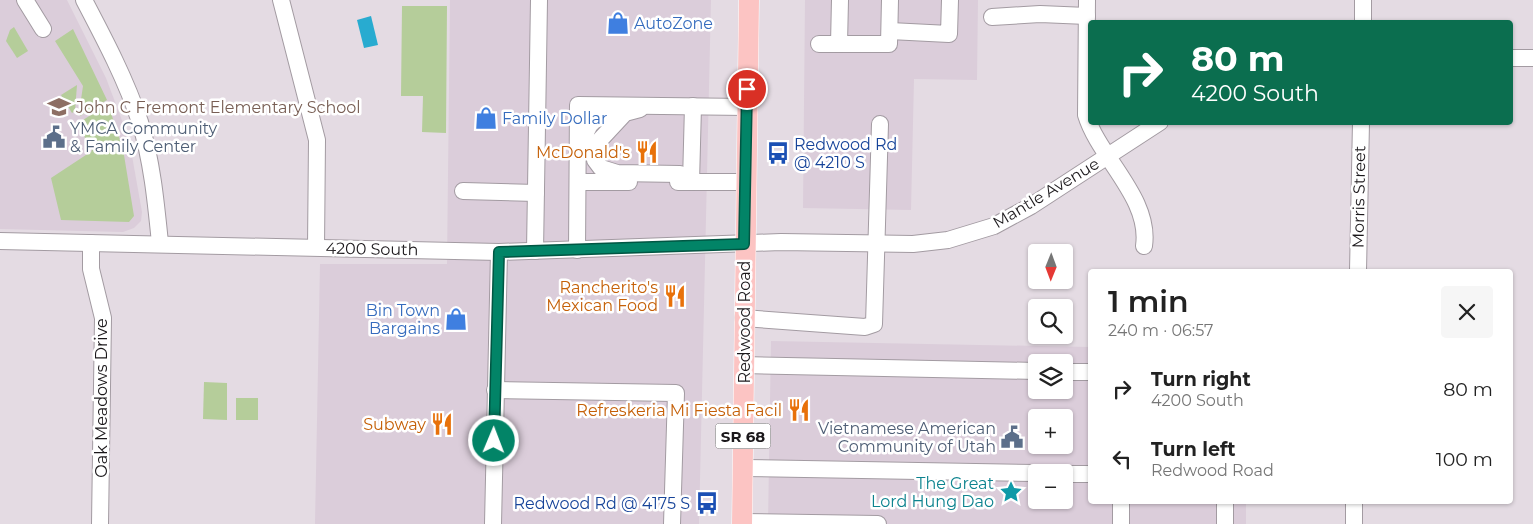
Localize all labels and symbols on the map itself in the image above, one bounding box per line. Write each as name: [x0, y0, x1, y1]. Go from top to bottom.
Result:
shop icon: AutoZone: [605, 10, 631, 36]
place label: AutoZone: [634, 14, 713, 33]
pin: [726, 68, 768, 110]
school or university icon: John C Fremont Elementary School: [46, 94, 72, 120]
place label: John C Fremont Elementary School: [75, 98, 361, 117]
shop icon: Family Dollar: [473, 105, 499, 131]
place label: Family Dollar: [502, 109, 607, 128]
place label: YMCA Community & Family Center: [70, 119, 218, 156]
public building icon: YMCA Community & Family Center: [41, 124, 67, 150]
place label: Redwood Rd @ 4210 S: [794, 135, 897, 172]
restaurant icon: McDonald's: [634, 139, 660, 165]
bus stop icon: Redwood Rd @ 4210 S: [765, 140, 791, 166]
place label: McDonald's: [536, 143, 630, 162]
street label: Morris Street: [1349, 145, 1369, 248]
street label: Mantle Avenue: [989, 154, 1103, 232]
street label: 4200 South: [325, 239, 419, 259]
north arrow: [1028, 244, 1072, 289]
street label: Redwood Road: [735, 261, 754, 383]
place label: Rancherito's Mexican Food: [546, 278, 658, 315]
restaurant icon: Rancherito's Mexican Food: [662, 283, 688, 309]
place label: Bin Town Bargains: [366, 301, 440, 338]
shop icon: Bin Town Bargains: [443, 306, 469, 332]
street label: Oak Meadows Drive: [92, 318, 111, 478]
restaurant icon: Refreskeria Mi Fiesta Facil: [786, 397, 812, 423]
place label: Refreskeria Mi Fiesta Facil: [576, 401, 782, 420]
restaurant icon: Subway: [429, 411, 455, 437]
position arrow: [467, 414, 519, 466]
place label: Subway: [363, 415, 426, 434]
place label: Vietnamese American Community of Utah: [818, 419, 996, 456]
road number: SR 68: [716, 424, 770, 448]
public building icon: Vietnamese American Community of Utah: [999, 424, 1025, 450]
place label: The Great Lord Hung Dao: [871, 474, 995, 511]
place icon: The Great Lord Hung Dao: [998, 479, 1024, 505]
bus stop icon: Redwood Rd @ 4175 S: [694, 490, 720, 516]
place label: Redwood Rd @ 4175 S: [514, 494, 690, 513]

